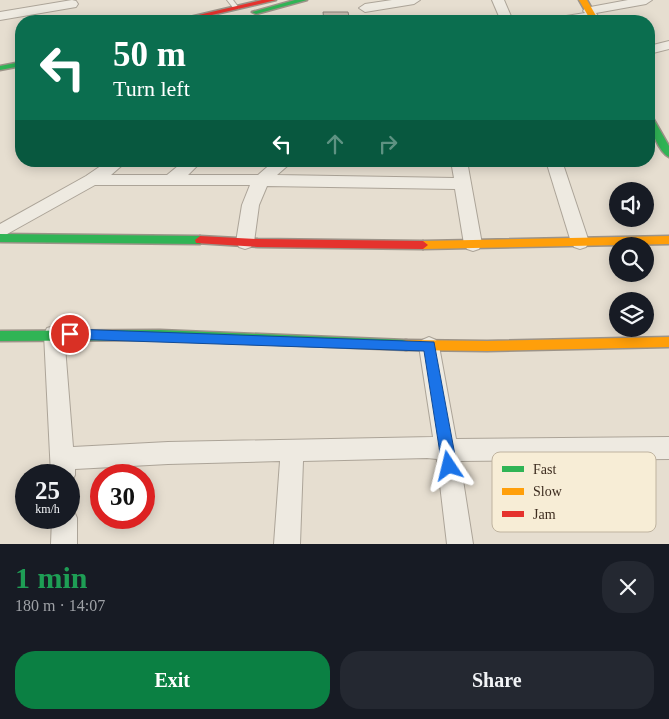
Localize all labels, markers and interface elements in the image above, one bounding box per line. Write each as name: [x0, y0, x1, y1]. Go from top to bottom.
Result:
icon: left: [30, 35, 95, 100]
text: 50 m: [113, 35, 186, 74]
text: Turn left: [113, 76, 190, 101]
icon: left: [268, 130, 296, 158]
icon: ahead: [321, 130, 349, 158]
icon: right: [374, 130, 402, 158]
map controls: [609, 182, 654, 337]
button: sound: [609, 182, 654, 227]
button: search: [609, 237, 654, 282]
button: layers: [609, 292, 654, 337]
pin: [49, 313, 91, 355]
icon: arrive: [56, 320, 84, 348]
position arrow: [422, 439, 474, 491]
legend: [492, 452, 656, 532]
text: Fast: [533, 462, 556, 477]
speed limit sign: 30: [90, 464, 155, 529]
text: 25: [35, 477, 60, 504]
text: Slow: [533, 484, 563, 499]
text: km/h: [35, 502, 60, 516]
text: Jam: [533, 507, 556, 522]
text: 1 min: [15, 561, 88, 594]
button: close: [602, 561, 654, 613]
text: 180 m · 14:07: [15, 597, 105, 614]
button: Exit: [15, 651, 330, 709]
button: Share: [340, 651, 654, 709]

